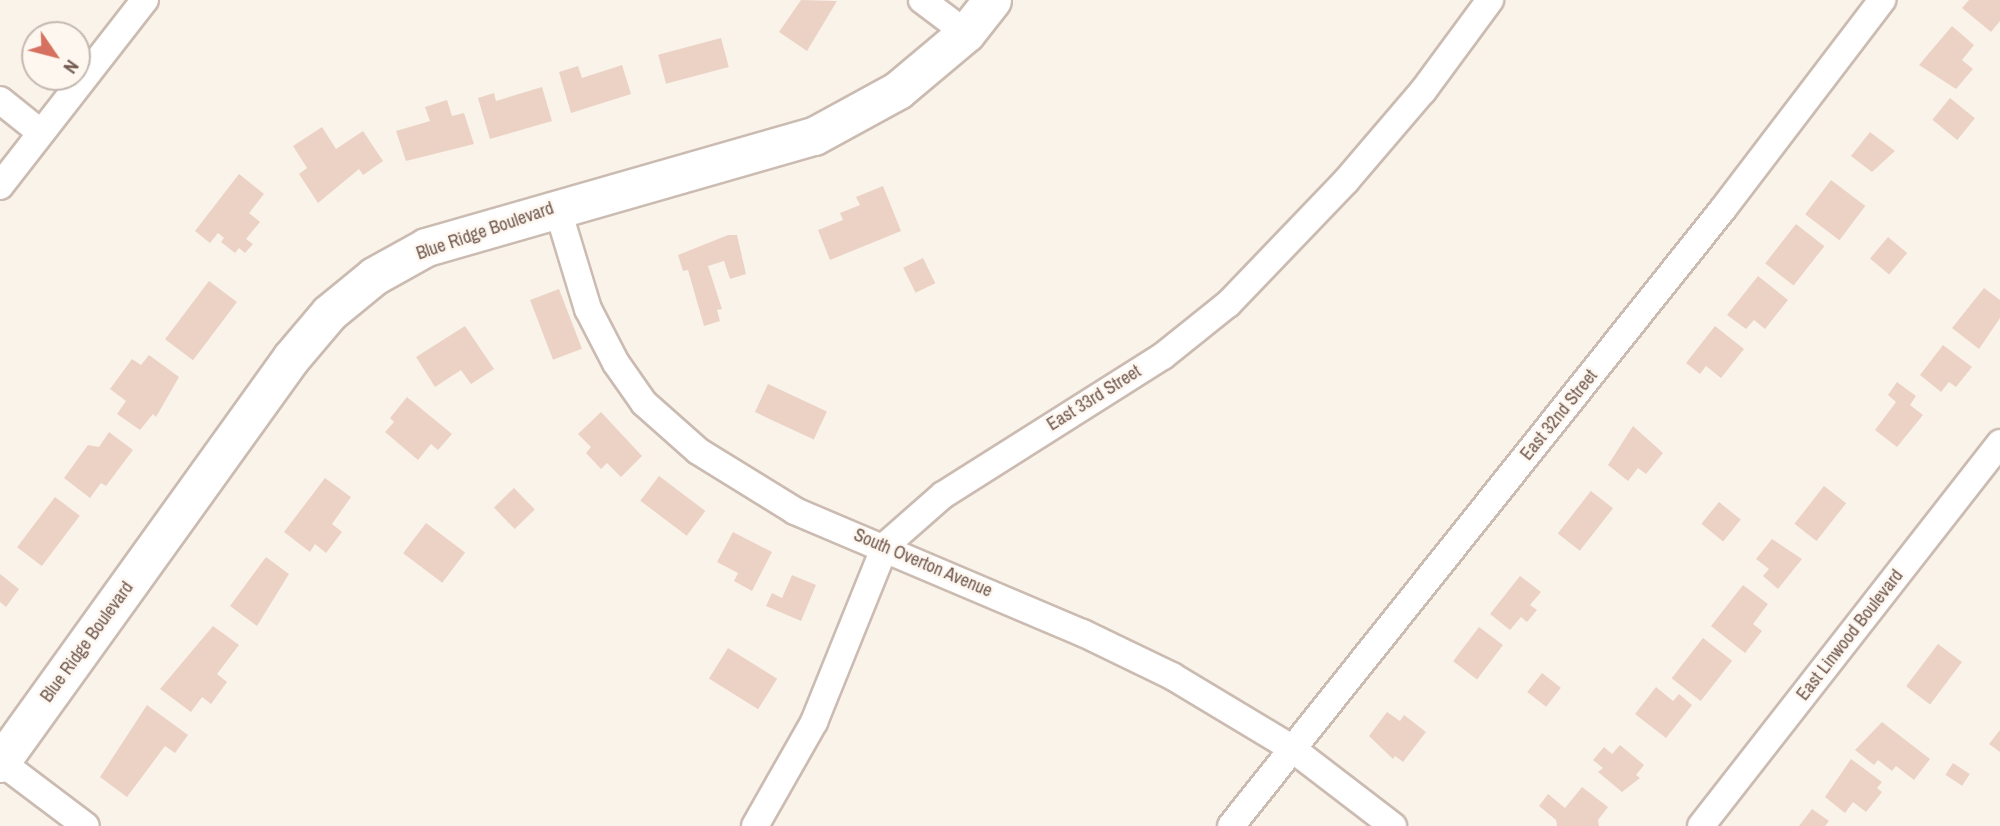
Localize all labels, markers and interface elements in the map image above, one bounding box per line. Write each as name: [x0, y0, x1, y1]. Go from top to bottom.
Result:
north arrow: [21, 21, 91, 91]
text: N: [58, 55, 85, 79]
street label: Blue Ridge Boulevard: [414, 197, 556, 265]
street label: East 33rd Street: [1043, 361, 1145, 435]
street label: East 32nd Street: [1516, 365, 1602, 465]
street label: South Overton Avenue: [850, 524, 996, 602]
street label: East Linwood Boulevard: [1792, 565, 1908, 705]
street label: Blue Ridge Boulevard: [36, 578, 138, 706]

